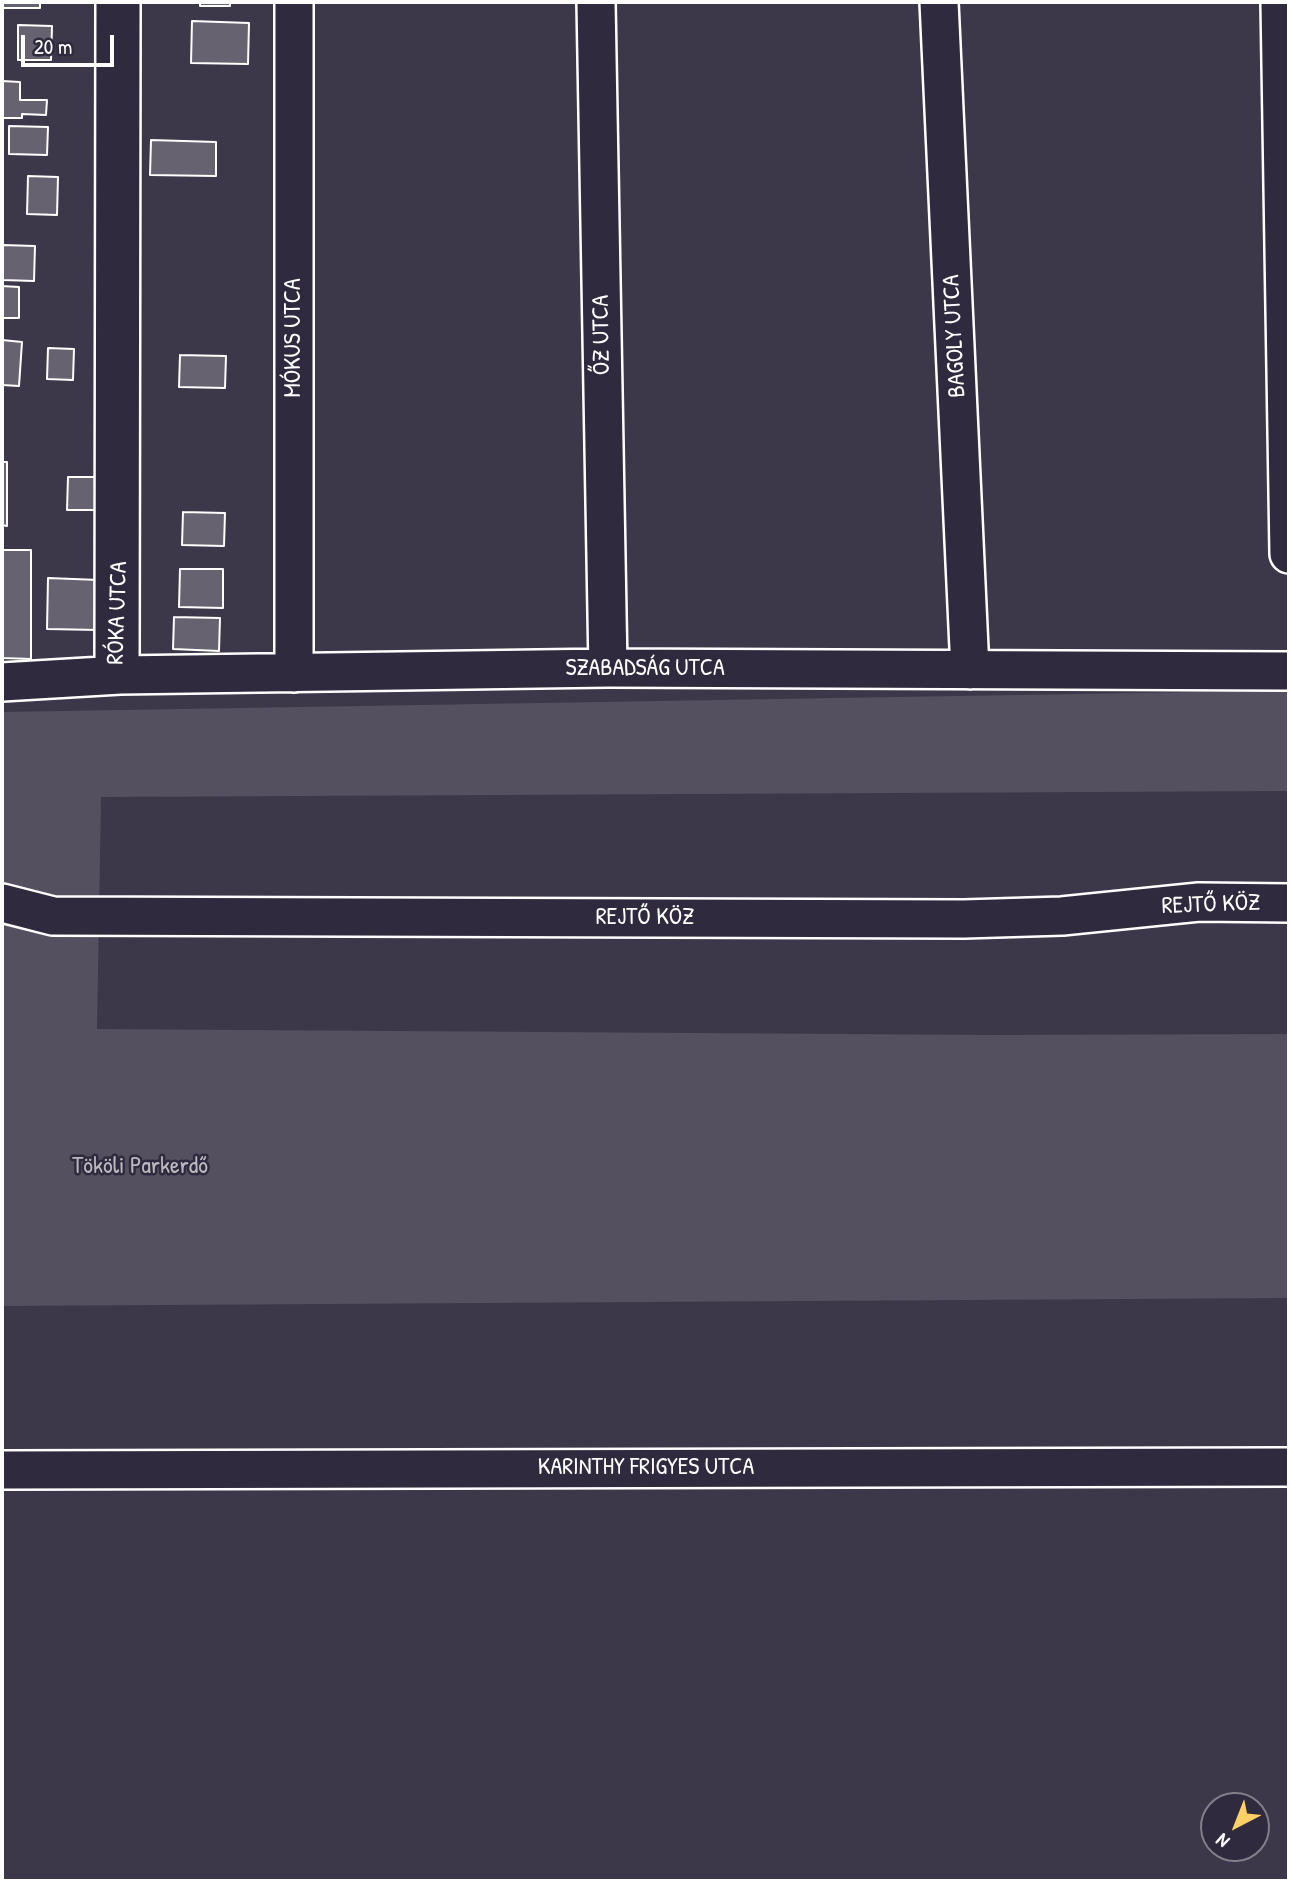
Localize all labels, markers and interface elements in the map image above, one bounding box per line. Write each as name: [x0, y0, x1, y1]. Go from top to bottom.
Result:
scale bar: [24, 21, 117, 65]
text: 20 m: [34, 32, 72, 61]
street label: BAGOLY UTCA: [937, 274, 973, 398]
street label: MÓKUS UTCA: [280, 278, 308, 398]
street label: ŐZ UTCA: [587, 295, 617, 375]
street label: RÓKA UTCA: [102, 561, 134, 665]
street label: SZABADSÁG UTCA: [565, 655, 725, 683]
street label: REJTŐ KÖZ: [1161, 889, 1261, 921]
street label: REJTŐ KÖZ: [596, 904, 694, 932]
park label: Tököli Parkerdő: [72, 1153, 208, 1181]
street label: KARINTHY FRIGYES UTCA: [538, 1454, 754, 1482]
north arrow: [1200, 1792, 1270, 1862]
text: N: [1210, 1828, 1235, 1854]

